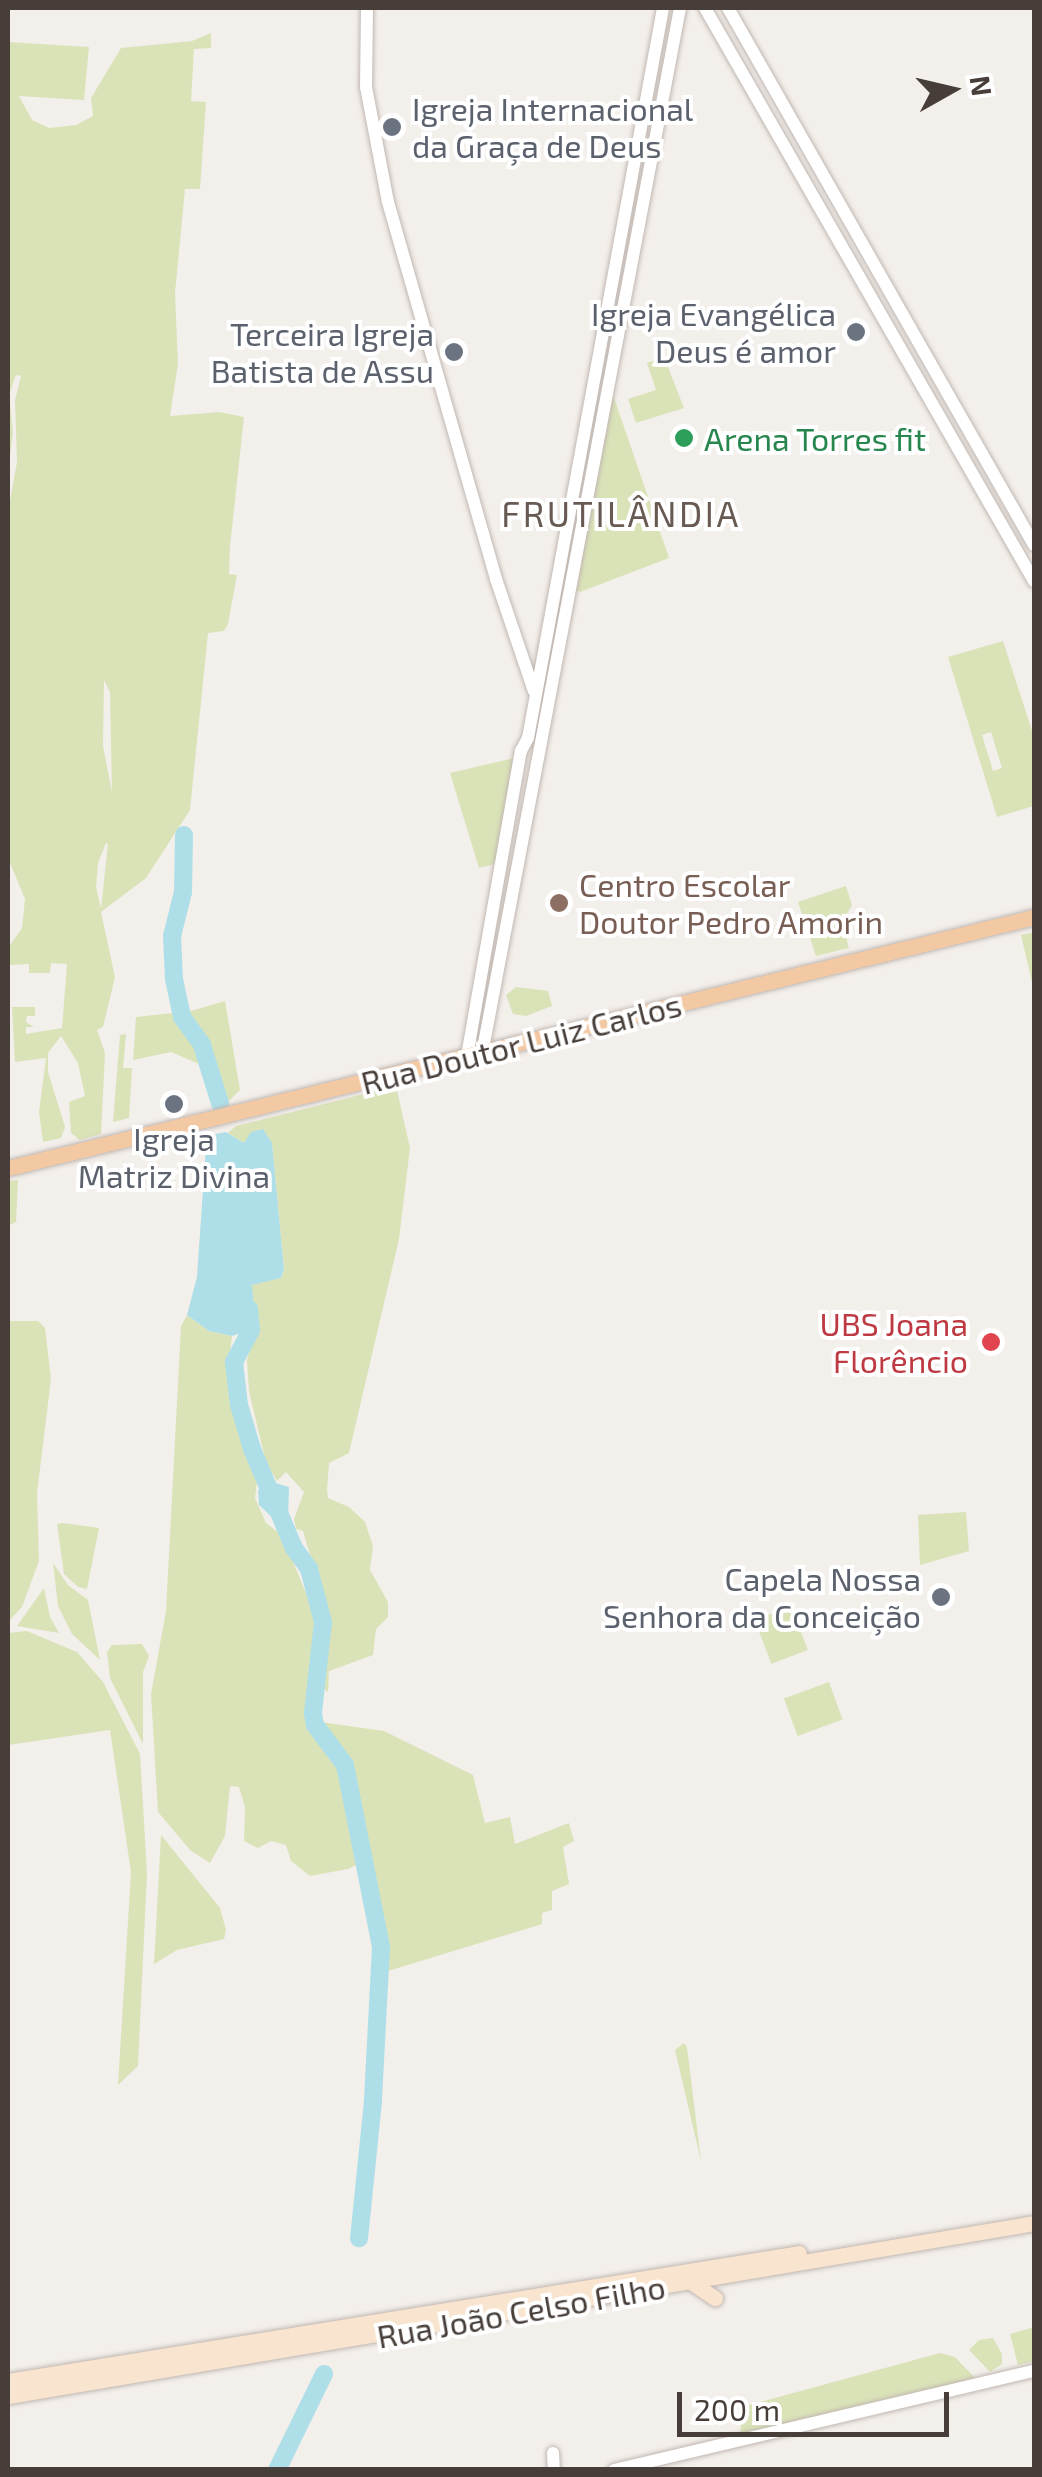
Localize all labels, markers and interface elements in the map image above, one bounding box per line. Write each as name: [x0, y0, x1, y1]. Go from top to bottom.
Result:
north arrow: [902, 40, 1002, 140]
text: N: [963, 73, 1000, 98]
place label: Igreja Internacional da Graça de Deus: [412, 90, 693, 165]
marker: Igreja Internacional da Graça de Deus: [381, 116, 403, 138]
place label: Igreja Evangélica Deus é amor: [591, 295, 836, 370]
place label: Terceira Igreja Batista de Assu: [210, 315, 434, 390]
marker: Igreja Evangélica Deus é amor: [845, 321, 867, 343]
marker: Terceira Igreja Batista de Assu: [443, 341, 465, 363]
place label: Arena Torres fit: [704, 419, 927, 457]
marker: Arena Torres fit: [673, 427, 695, 449]
district label: FRUTILÂNDIA: [501, 492, 741, 534]
place label: Centro Escolar Doutor Pedro Amorin: [579, 866, 884, 941]
marker: Centro Escolar Doutor Pedro Amorin: [548, 892, 570, 914]
street label: Rua Doutor Luiz Carlos: [357, 985, 685, 1101]
marker: Igreja Matriz Divina: [163, 1093, 185, 1115]
place label: Igreja Matriz Divina: [78, 1120, 270, 1195]
place label: UBS Joana Florêncio: [819, 1305, 968, 1380]
marker: UBS Joana Florêncio: [978, 1329, 1004, 1355]
place label: Capela Nossa Senhora da Conceição: [603, 1560, 921, 1635]
marker: Capela Nossa Senhora da Conceição: [930, 1586, 952, 1608]
street label: Rua João Celso Filho: [374, 2267, 668, 2355]
scale bar: [682, 2372, 954, 2434]
text: 200 m: [694, 2391, 780, 2427]

